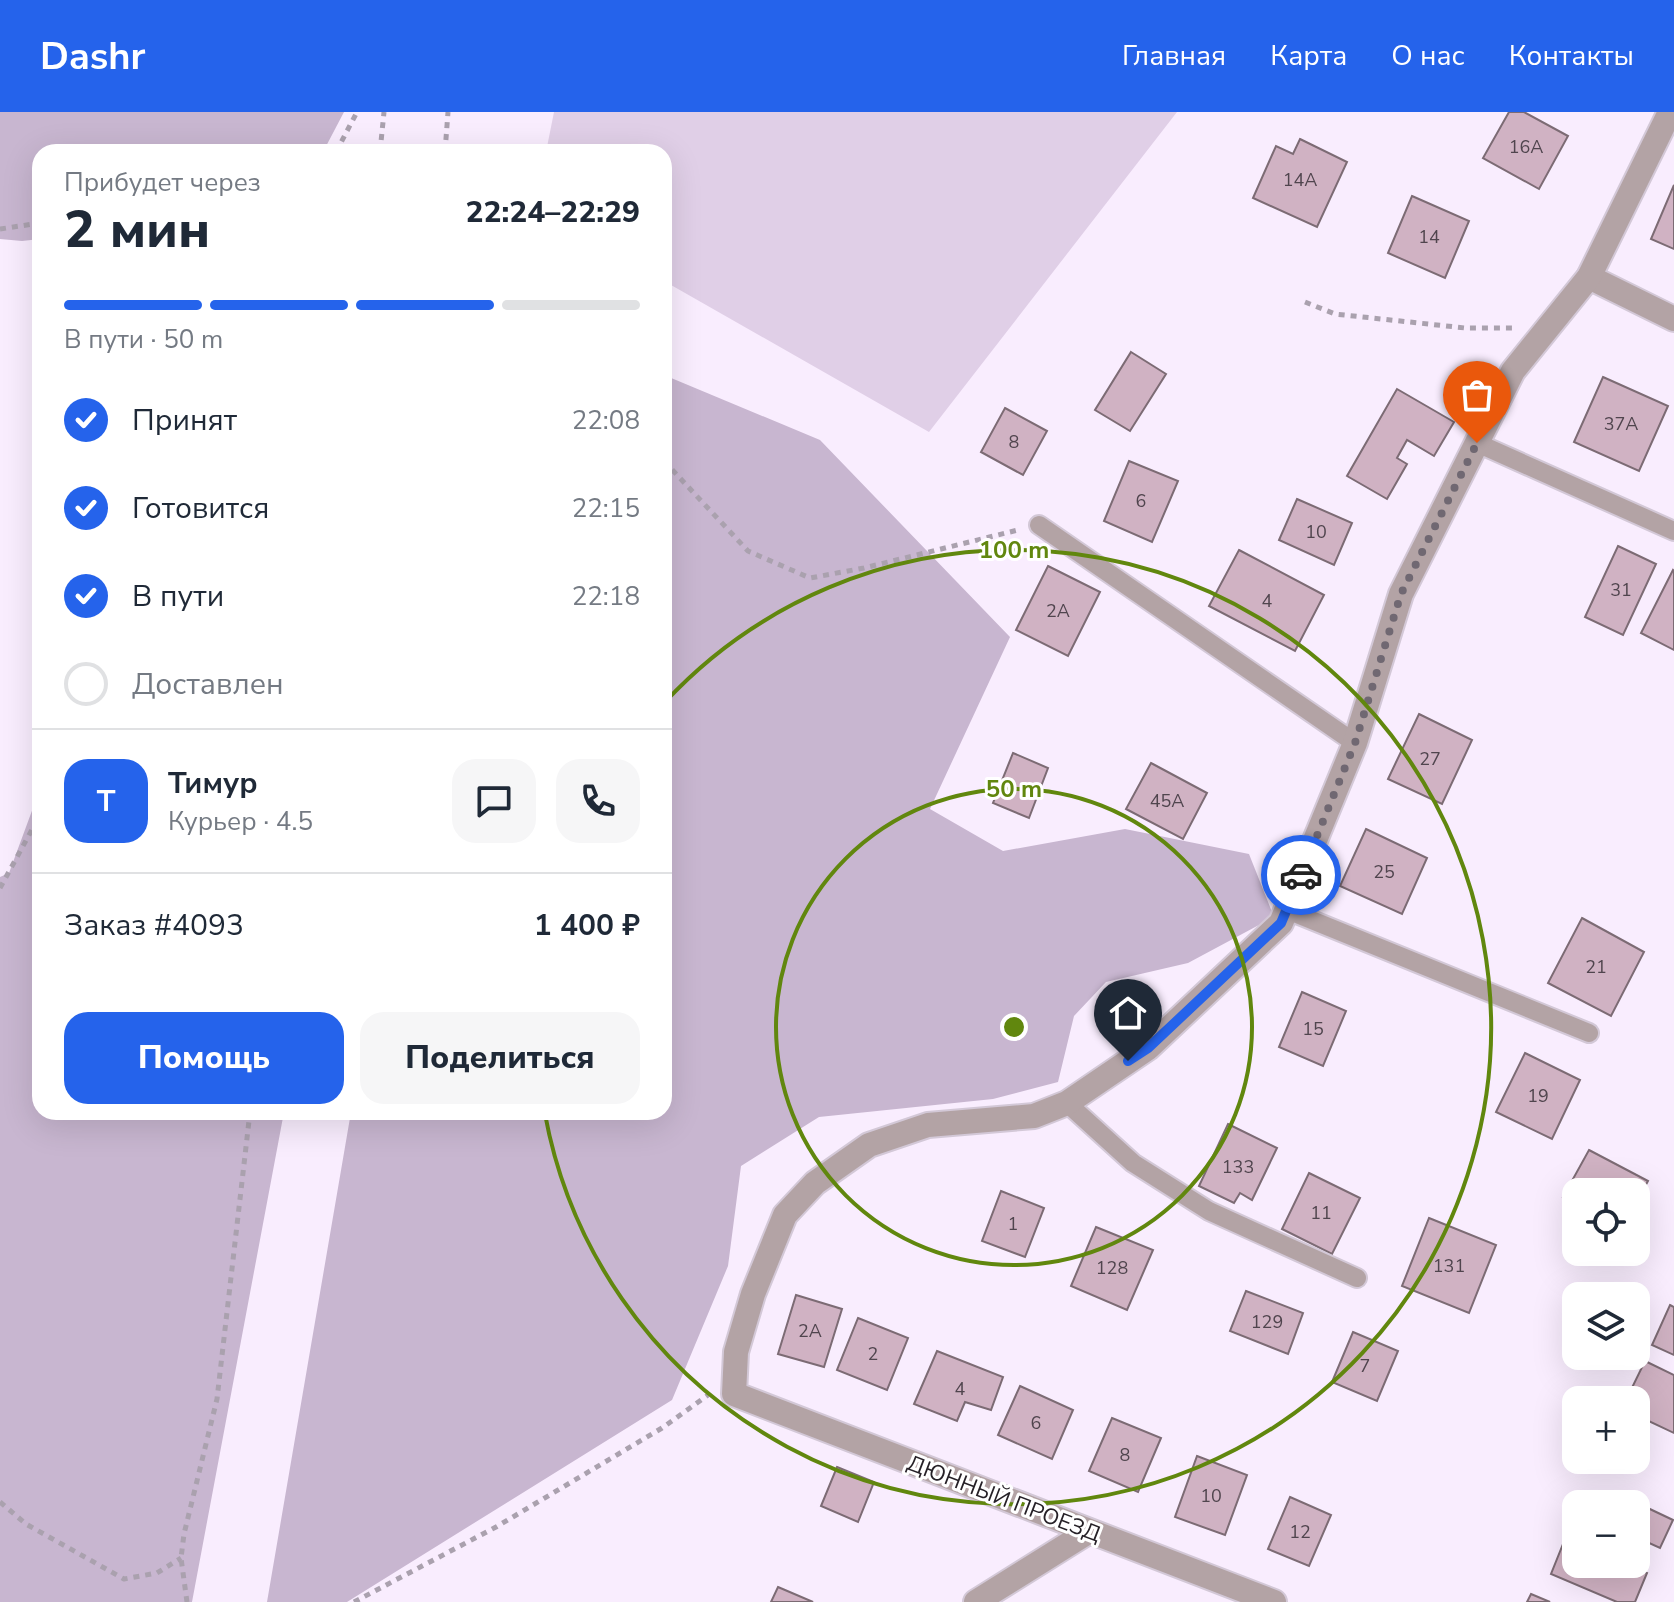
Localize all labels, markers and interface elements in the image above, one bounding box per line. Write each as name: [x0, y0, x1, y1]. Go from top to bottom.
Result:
text: Dashr: [40, 31, 145, 82]
text: Главная: [1122, 37, 1226, 75]
text: Карта: [1270, 37, 1347, 75]
text: О нас: [1391, 37, 1465, 75]
text: Контакты: [1509, 37, 1634, 75]
house number: 16А: [1509, 135, 1543, 159]
text: Прибудет через: [64, 165, 261, 200]
house number: 14А: [1283, 168, 1317, 192]
text: 22:24–22:29: [465, 192, 640, 233]
text: 2 мин: [64, 194, 210, 265]
house number: 14: [1418, 225, 1440, 249]
text: В пути · 50 m: [64, 322, 223, 357]
pin: [1443, 361, 1511, 443]
icon: bag: [1455, 373, 1499, 417]
icon: check: [64, 398, 108, 442]
text: Принят: [132, 400, 237, 441]
text: 22:08: [572, 403, 640, 438]
house number: 37А: [1604, 412, 1638, 436]
house number: 8: [1009, 430, 1019, 454]
icon: check: [64, 486, 108, 530]
text: Готовится: [132, 488, 269, 529]
house number: 6: [1136, 489, 1146, 513]
text: 22:15: [572, 491, 640, 526]
house number: 10: [1305, 520, 1327, 544]
text: 100 m: [979, 534, 1049, 566]
icon: check: [64, 574, 108, 618]
text: В пути: [132, 576, 224, 617]
house number: 31: [1610, 578, 1632, 602]
text: 22:18: [572, 579, 640, 614]
house number: 4: [1262, 589, 1273, 613]
house number: 2А: [1046, 599, 1070, 623]
text: Доставлен: [132, 664, 284, 705]
house number: 27: [1419, 747, 1441, 771]
button: chat: [452, 759, 536, 843]
button: phone: [556, 759, 640, 843]
text: Тимур: [168, 763, 258, 804]
text: 50 m: [986, 773, 1042, 805]
text: Т: [97, 781, 115, 822]
house number: 45А: [1150, 789, 1184, 813]
text: Курьер · 4.5: [168, 804, 313, 839]
courier: [1261, 835, 1341, 915]
icon: car: [1279, 853, 1323, 897]
house number: 25: [1373, 860, 1395, 884]
text: Заказ #4093: [64, 905, 244, 946]
text: 1 400 ₽: [534, 905, 640, 946]
house number: 21: [1585, 955, 1607, 979]
pin: [1094, 979, 1162, 1061]
icon: home: [1106, 991, 1150, 1035]
button: Помощь: [64, 1012, 344, 1104]
button: Поделиться: [360, 1012, 640, 1104]
centre of rings: [1000, 1013, 1028, 1041]
house number: 15: [1302, 1017, 1324, 1041]
house number: 19: [1527, 1084, 1549, 1108]
house number: 133: [1222, 1155, 1254, 1179]
map controls: [1562, 1178, 1650, 1578]
button: locate: [1562, 1178, 1650, 1266]
house number: 11: [1310, 1201, 1332, 1225]
house number: 1: [1008, 1212, 1018, 1236]
house number: 131: [1433, 1254, 1465, 1278]
house number: 128: [1096, 1256, 1128, 1280]
button: layers: [1562, 1282, 1650, 1370]
house number: 129: [1251, 1310, 1283, 1334]
house number: 2А: [798, 1319, 822, 1343]
house number: 2: [868, 1342, 878, 1366]
house number: 7: [1360, 1354, 1370, 1378]
house number: 4: [955, 1377, 966, 1401]
button: +: [1562, 1386, 1650, 1474]
house number: 6: [1031, 1411, 1041, 1435]
house number: 8: [1120, 1443, 1130, 1467]
street label: ДЮННЫЙ ПРОЕЗД: [903, 1448, 1105, 1550]
house number: 10: [1200, 1484, 1222, 1508]
button: −: [1562, 1490, 1650, 1578]
house number: 12: [1289, 1520, 1311, 1544]

